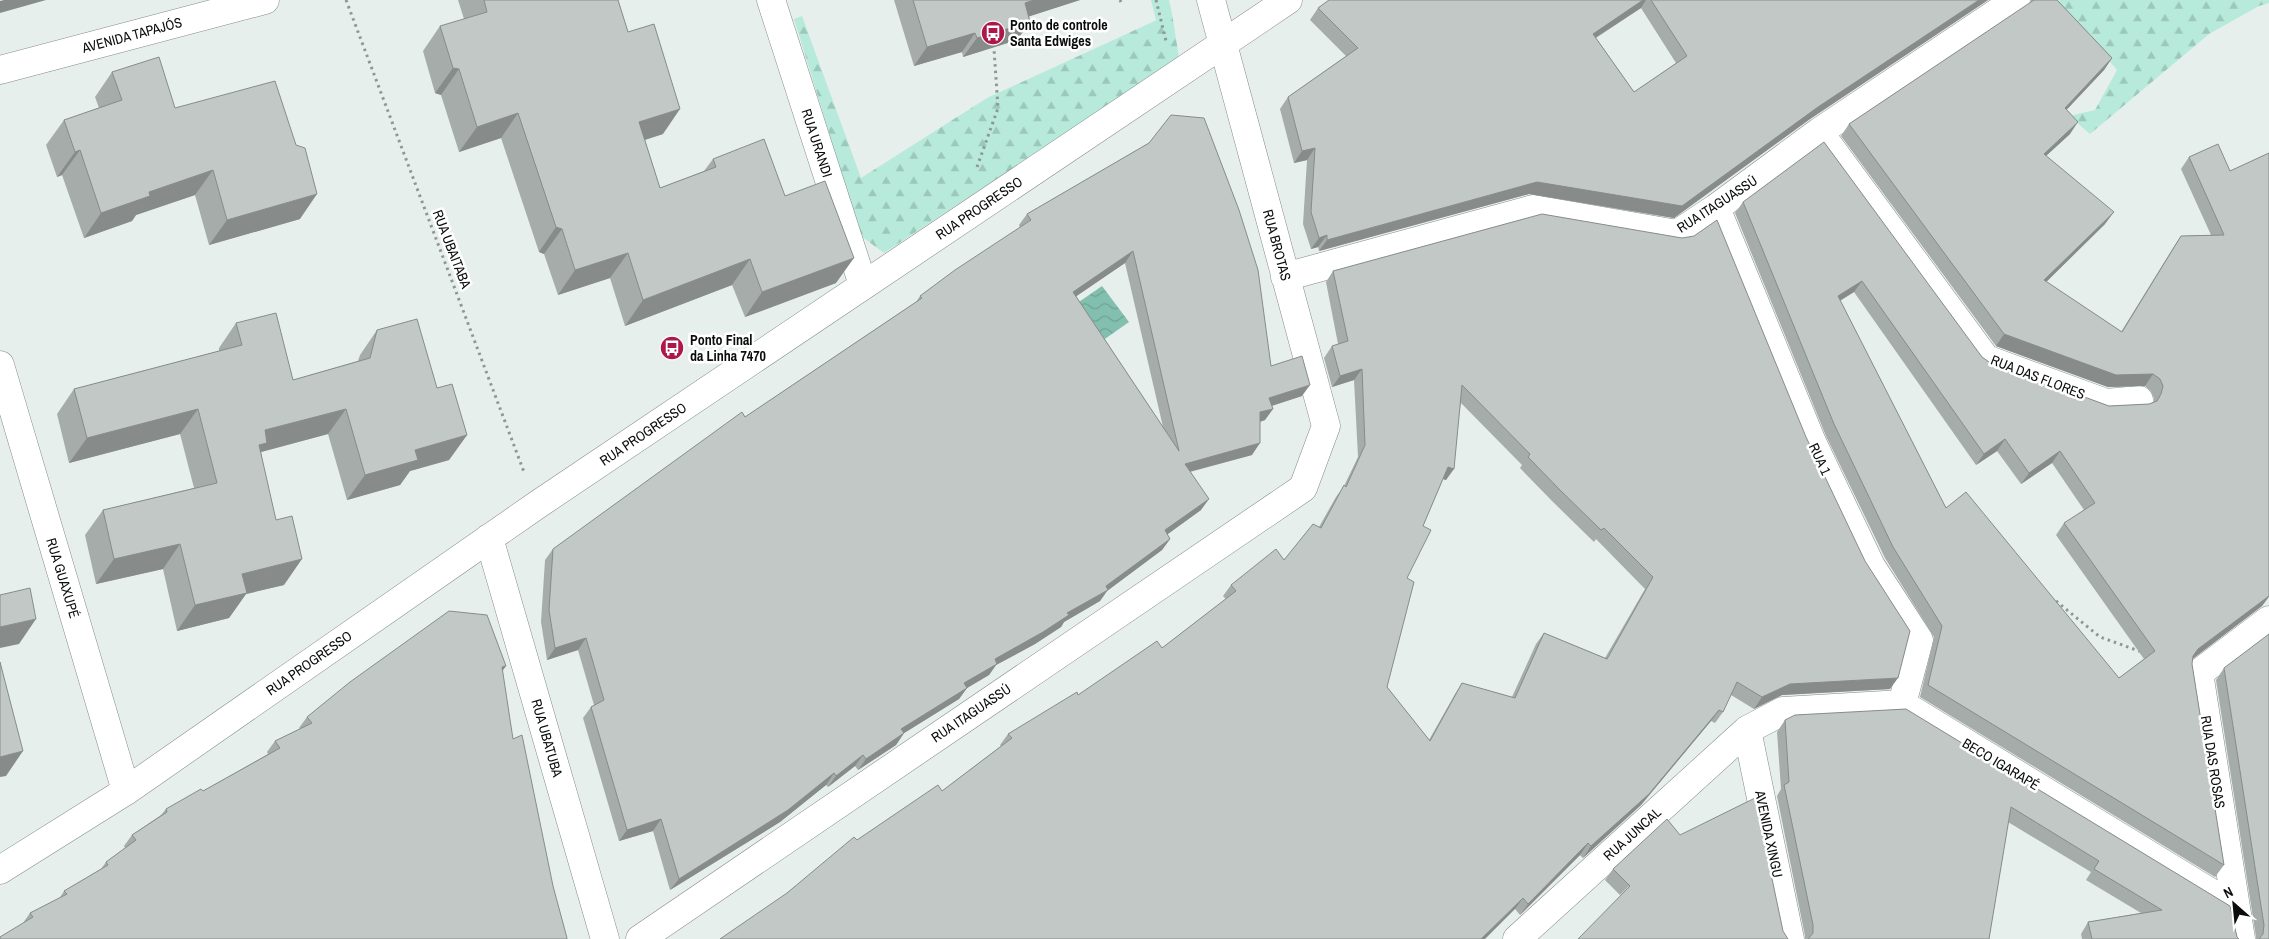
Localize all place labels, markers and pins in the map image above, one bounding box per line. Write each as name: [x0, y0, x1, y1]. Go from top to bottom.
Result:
place label: Ponto de controle Santa Edwiges: [1010, 16, 1108, 50]
bus stop icon: Ponto de controle Santa Edwiges: [980, 20, 1006, 46]
place label: Ponto Final da Linha 7470: [690, 331, 766, 365]
bus stop icon: Ponto Final da Linha 7470: [659, 335, 685, 361]

